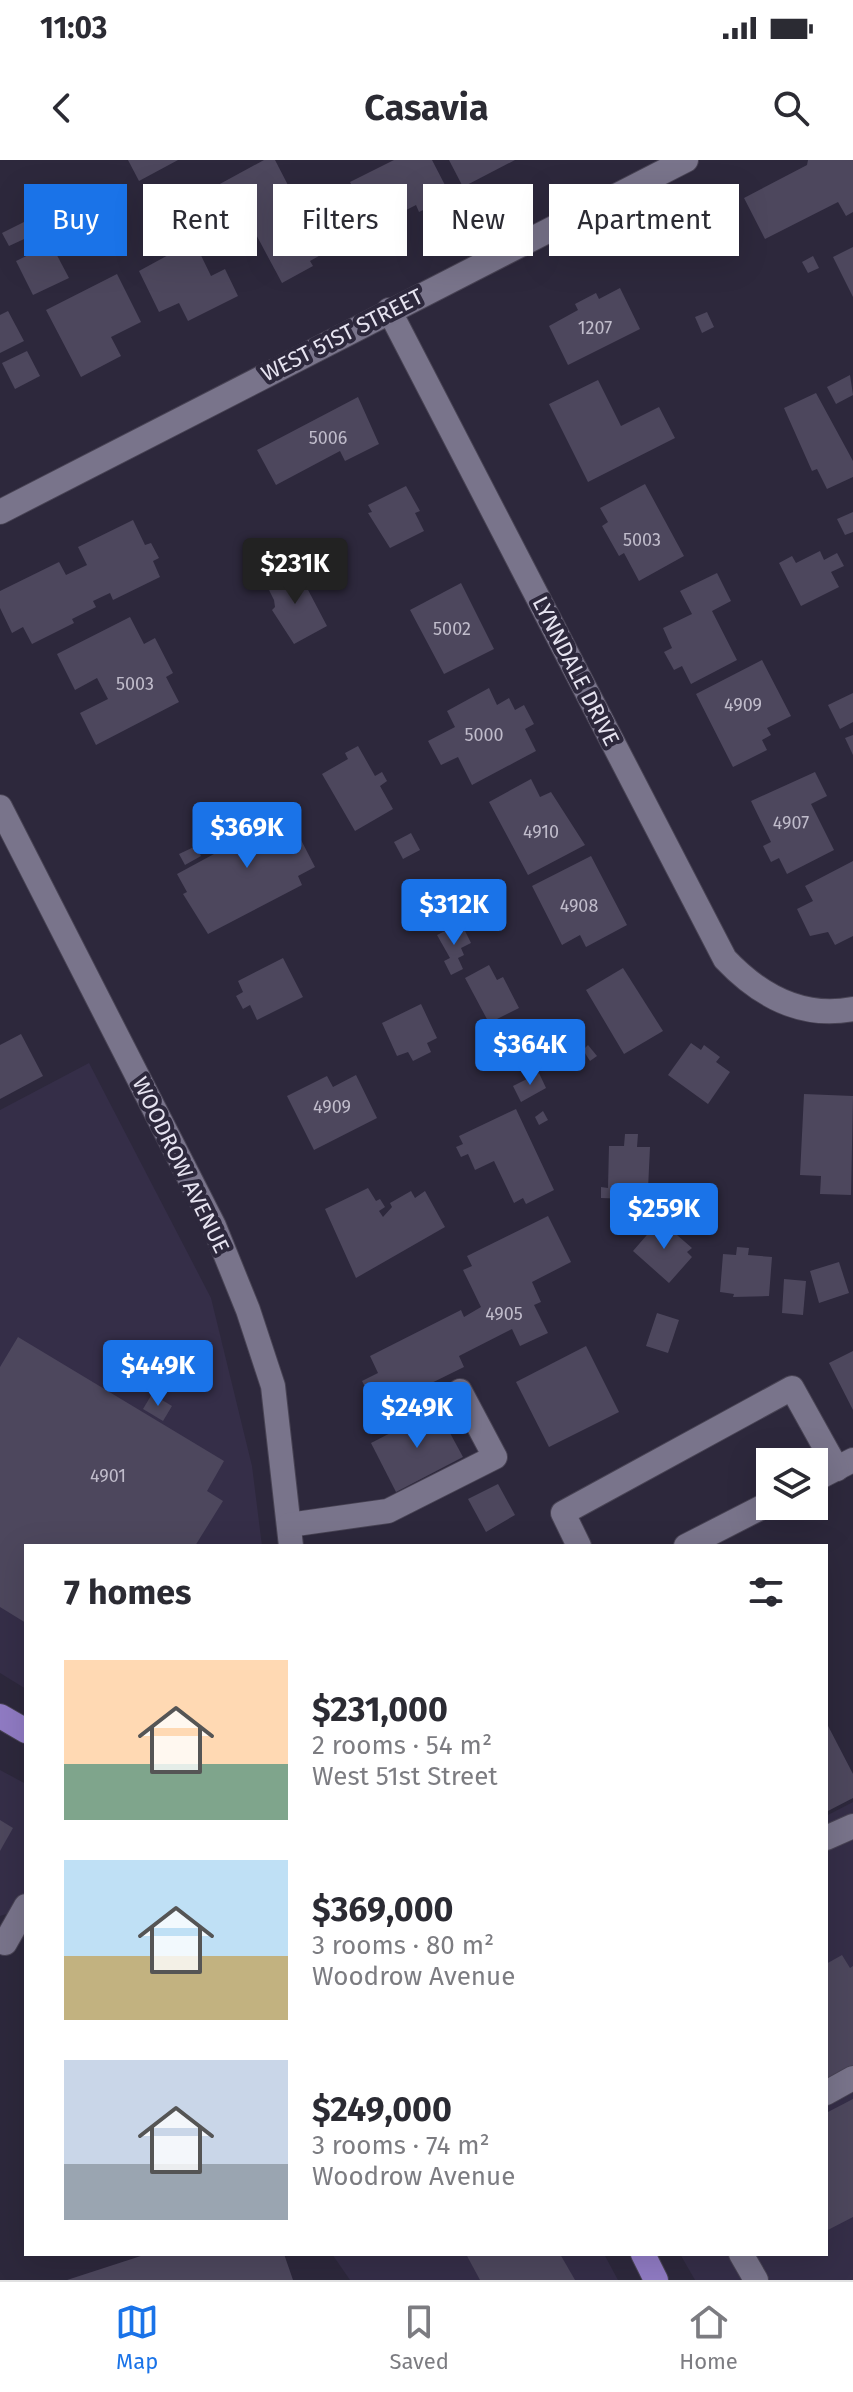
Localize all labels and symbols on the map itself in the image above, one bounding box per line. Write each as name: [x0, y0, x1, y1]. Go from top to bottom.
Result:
street label: WEST 51ST STREET: [257, 282, 428, 387]
house number: 1207: [578, 317, 612, 339]
house number: 5006: [309, 427, 347, 449]
house number: 5003: [623, 529, 661, 551]
pin: $231K: [239, 538, 351, 606]
street label: LYNNDALE DRIVE: [527, 592, 625, 750]
house number: 5002: [433, 618, 471, 640]
house number: 5003: [116, 673, 154, 695]
house number: 4909: [724, 694, 762, 716]
house number: 5000: [464, 724, 504, 746]
pin: $369K: [191, 802, 303, 870]
house number: 4907: [773, 812, 809, 834]
house number: 4910: [523, 821, 559, 843]
pin: $312K: [398, 879, 510, 947]
house number: 4908: [560, 895, 598, 917]
pin: $364K: [474, 1019, 586, 1087]
street label: WOODROW AVENUE: [127, 1072, 235, 1258]
house number: 4909: [313, 1096, 351, 1118]
pin: $259K: [608, 1183, 720, 1251]
house number: 4905: [485, 1303, 523, 1325]
pin: $449K: [102, 1340, 214, 1408]
pin: $249K: [361, 1382, 473, 1450]
house number: 4901: [90, 1465, 126, 1487]

